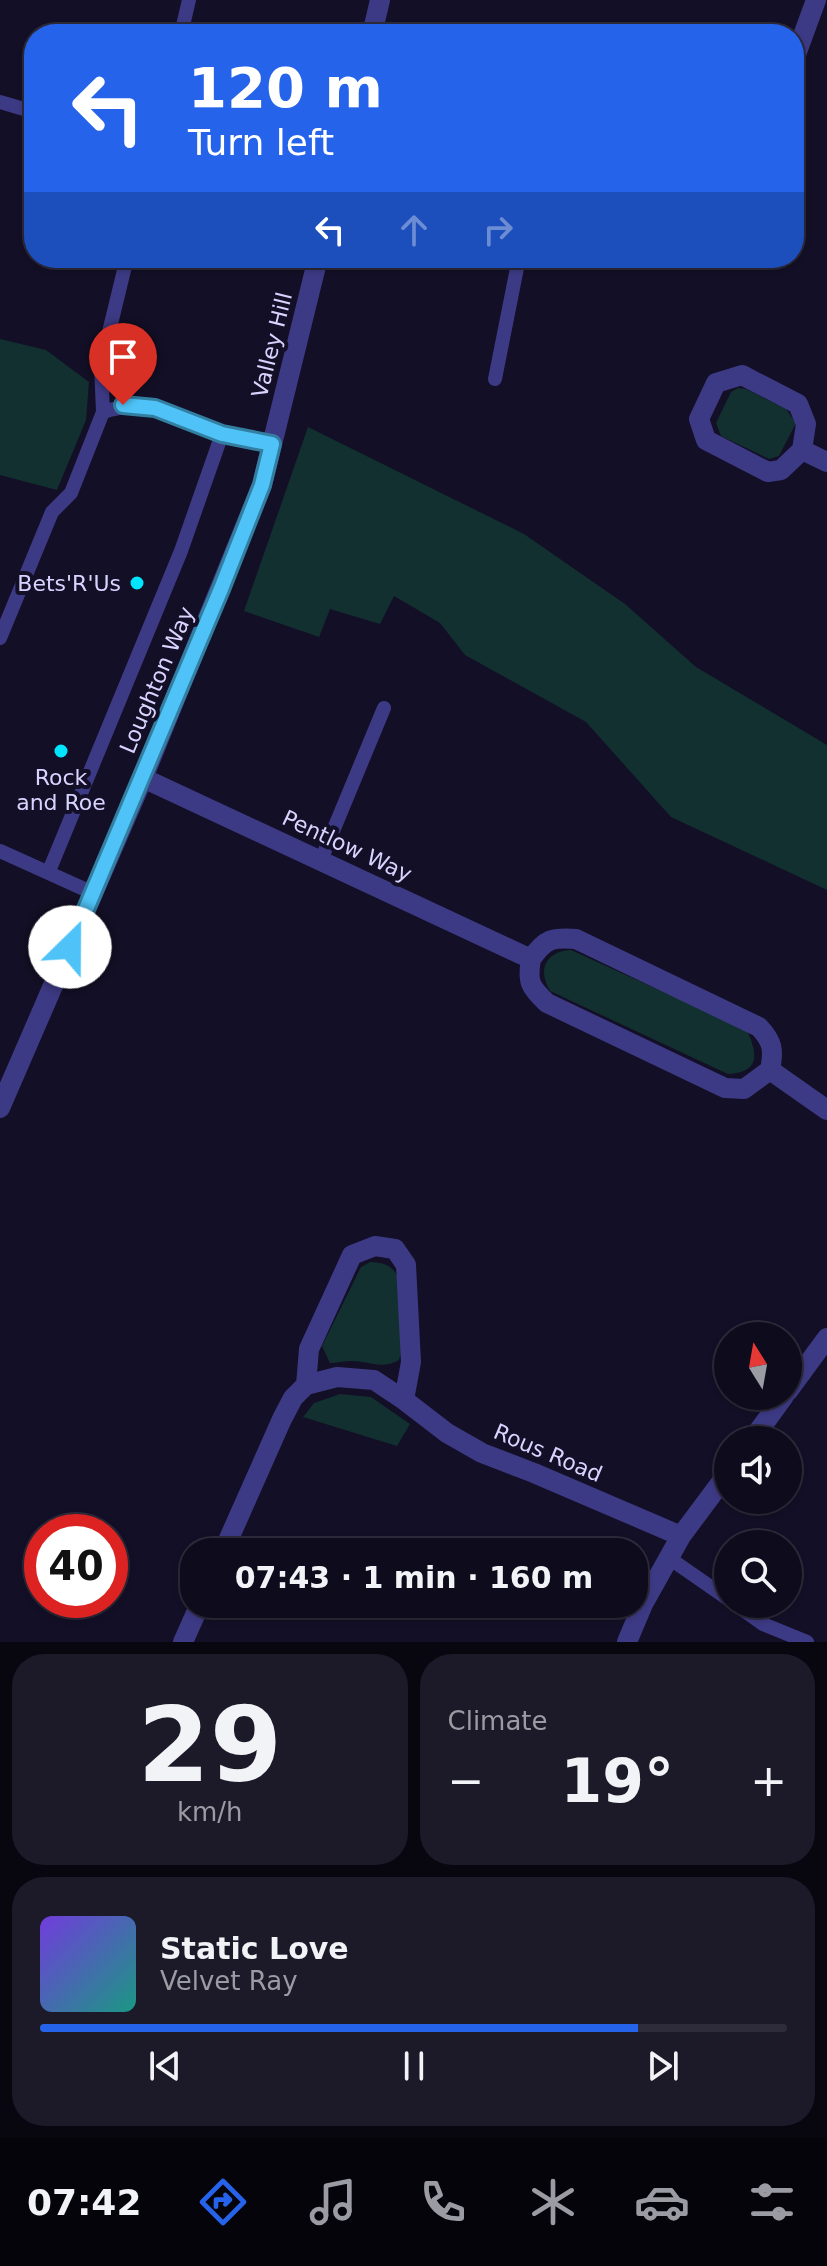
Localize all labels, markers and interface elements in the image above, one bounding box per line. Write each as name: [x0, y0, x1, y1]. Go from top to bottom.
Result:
text: 120 m: [188, 55, 383, 120]
icon: left: [56, 56, 160, 160]
text: Turn left: [188, 122, 334, 163]
icon: left: [308, 208, 352, 252]
icon: ahead: [392, 208, 436, 252]
icon: right: [476, 208, 520, 252]
street label: Valley Hill: [247, 290, 297, 400]
pin: [89, 323, 157, 405]
icon: arrive: [101, 335, 145, 379]
place label: Bets'R'Us: [17, 571, 121, 596]
marker: Bets'R'Us: [128, 574, 146, 592]
street label: Loughton Way: [115, 603, 199, 757]
marker: Rock and Roe: [52, 742, 70, 760]
place label: Rock and Roe: [16, 765, 106, 815]
street label: Pentlow Way: [278, 805, 416, 887]
position arrow: [28, 905, 112, 989]
north arrow: [714, 1322, 802, 1410]
map controls: [714, 1322, 802, 1618]
street label: Rous Road: [490, 1419, 606, 1487]
button: sound: [714, 1426, 802, 1514]
speed limit sign: 40: [24, 1514, 128, 1618]
button: search: [714, 1530, 802, 1618]
text: 07:43 · 1 min · 160 m: [235, 1560, 593, 1595]
text: 29: [137, 1684, 282, 1806]
text: Climate: [448, 1706, 548, 1736]
text: 19°: [561, 1746, 674, 1816]
text: −: [448, 1755, 484, 1806]
text: +: [750, 1755, 787, 1806]
text: km/h: [177, 1797, 243, 1827]
text: Static Love: [160, 1931, 349, 1966]
text: Velvet Ray: [160, 1966, 298, 1996]
icon: previous: [143, 2044, 187, 2088]
icon: pause: [392, 2044, 436, 2088]
icon: next: [641, 2044, 685, 2088]
icon: directions: [195, 2174, 251, 2230]
icon: music: [305, 2174, 361, 2230]
icon: phone: [415, 2174, 471, 2230]
icon: climate: [525, 2174, 581, 2230]
icon: car: [634, 2174, 690, 2230]
icon: filters: [744, 2174, 800, 2230]
text: 07:42: [27, 2182, 141, 2223]

